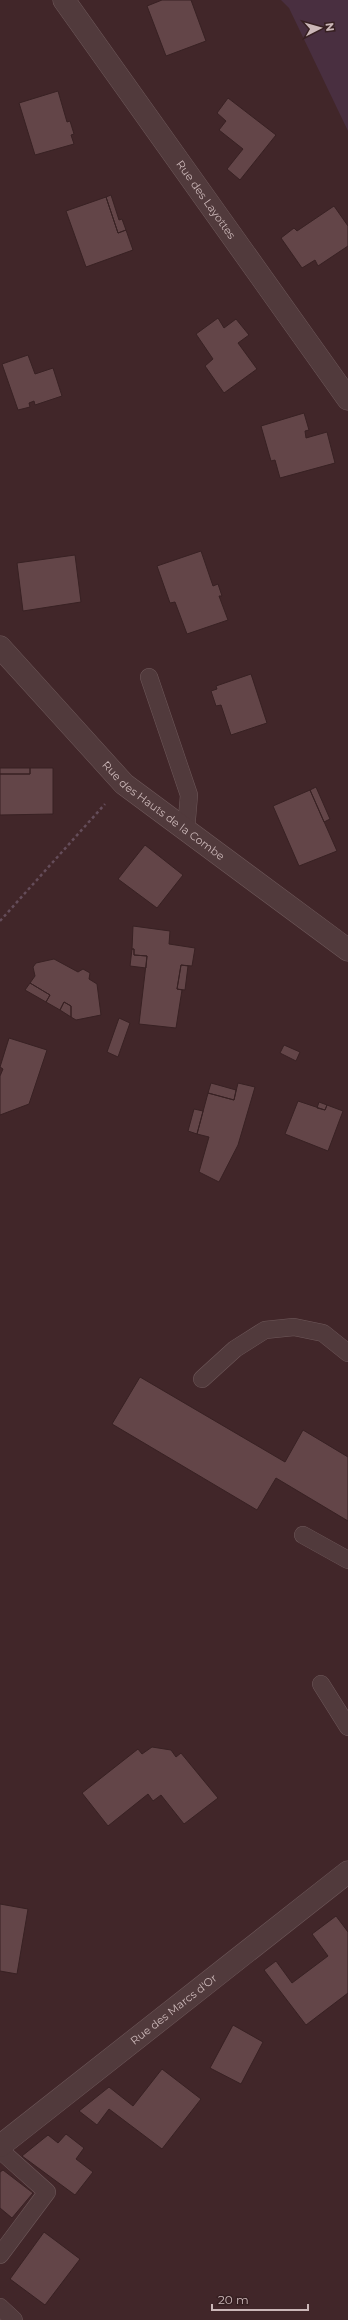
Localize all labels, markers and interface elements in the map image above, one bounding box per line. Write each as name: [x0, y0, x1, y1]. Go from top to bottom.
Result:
north arrow: [300, 8, 340, 48]
text: N: [323, 22, 337, 32]
street label: Rue des Layottes: [173, 157, 239, 242]
street label: Rue des Hauts de la Combe: [99, 758, 228, 863]
street label: Rue des Marcs d'Or: [128, 1971, 220, 2048]
scale bar: [212, 2286, 308, 2312]
text: 20 m: [218, 2292, 249, 2307]

